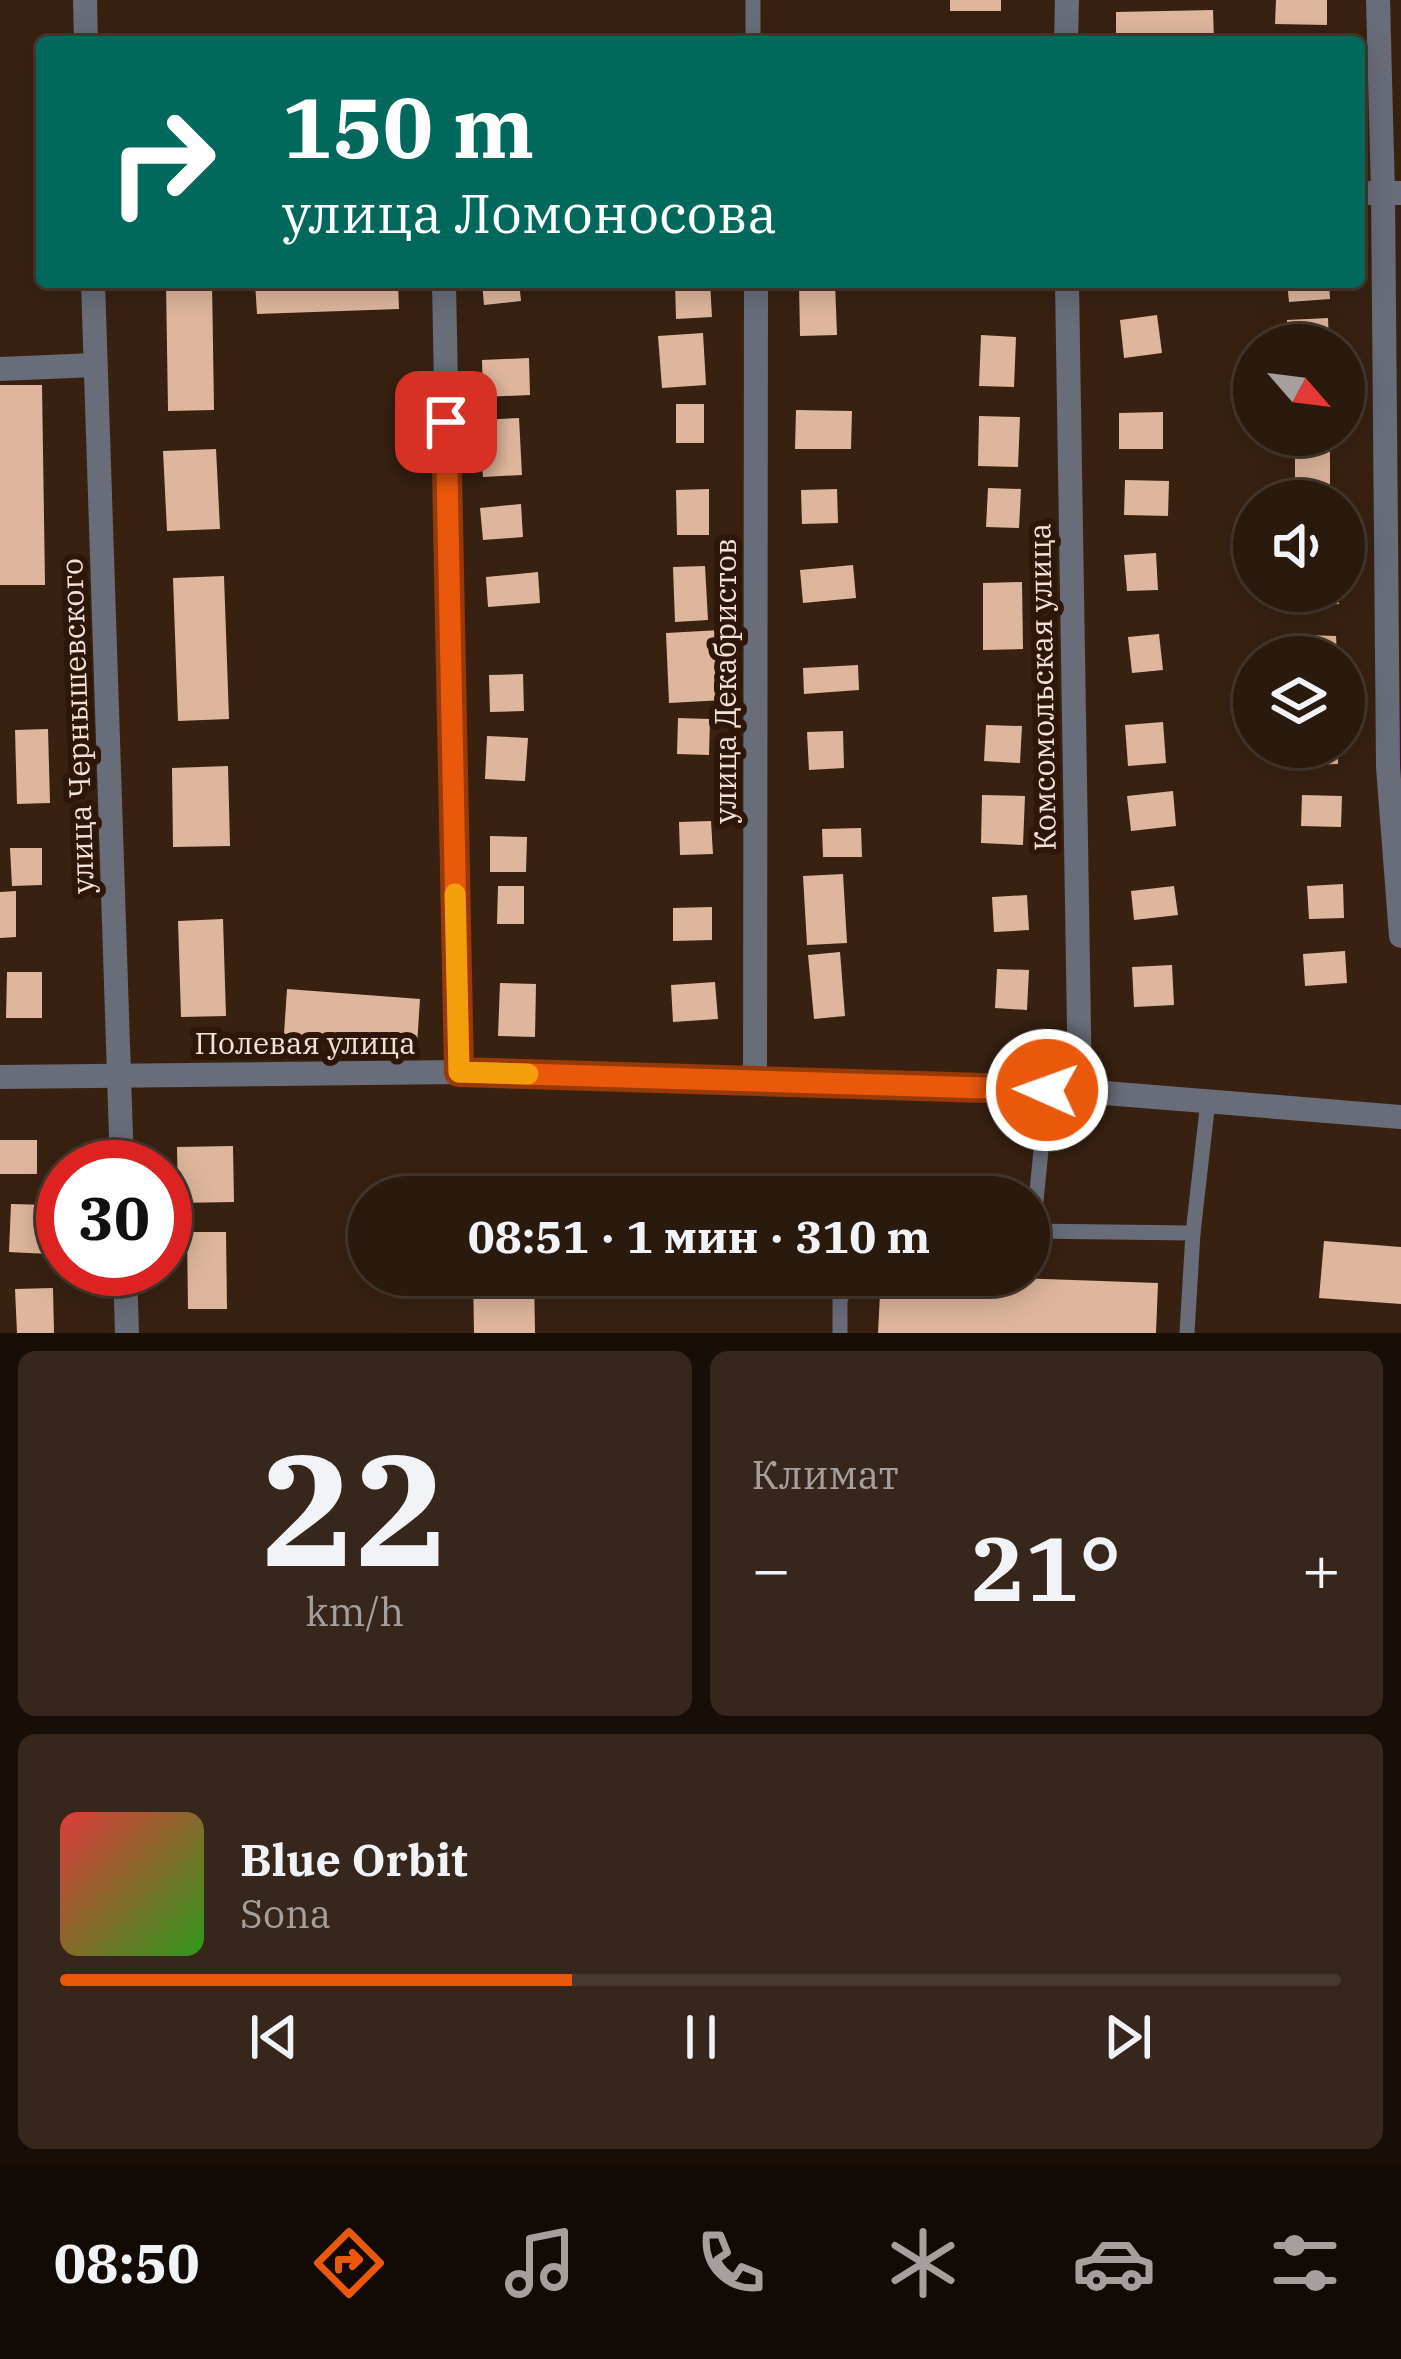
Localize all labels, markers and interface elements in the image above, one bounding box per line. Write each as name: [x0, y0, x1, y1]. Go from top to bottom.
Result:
text: 150 m: [282, 72, 534, 181]
icon: right: [84, 84, 240, 240]
text: улица Ломоносова: [282, 178, 777, 248]
north arrow: [1233, 324, 1365, 456]
map controls: [1233, 324, 1365, 768]
pin: [395, 371, 497, 473]
icon: arrive: [413, 389, 479, 455]
button: sound: [1233, 480, 1365, 612]
street label: Комсомольская улица: [1019, 523, 1064, 851]
street label: улица Декабристов: [705, 538, 744, 824]
street label: улица Чернышевского: [51, 557, 102, 895]
button: layers: [1233, 636, 1365, 768]
street label: Полевая улица: [194, 1023, 416, 1062]
position arrow: [984, 1027, 1110, 1153]
speed limit sign: 30: [36, 1140, 192, 1296]
text: 08:51 · 1 мин · 310 m: [468, 1207, 930, 1265]
text: 22: [261, 1406, 448, 1609]
text: Климат: [752, 1449, 899, 1500]
text: 21°: [971, 1509, 1121, 1626]
text: −: [752, 1525, 791, 1611]
text: +: [1301, 1525, 1341, 1611]
text: km/h: [305, 1586, 404, 1637]
text: Blue Orbit: [240, 1830, 468, 1888]
text: Sona: [240, 1888, 331, 1939]
icon: previous: [241, 2004, 307, 2070]
icon: pause: [668, 2004, 734, 2070]
icon: next: [1095, 2004, 1161, 2070]
icon: directions: [307, 2221, 391, 2305]
icon: music: [498, 2221, 582, 2305]
icon: phone: [689, 2221, 773, 2305]
icon: climate: [881, 2221, 965, 2305]
icon: car: [1072, 2221, 1156, 2305]
icon: filters: [1263, 2221, 1347, 2305]
text: 08:50: [54, 2228, 200, 2298]

